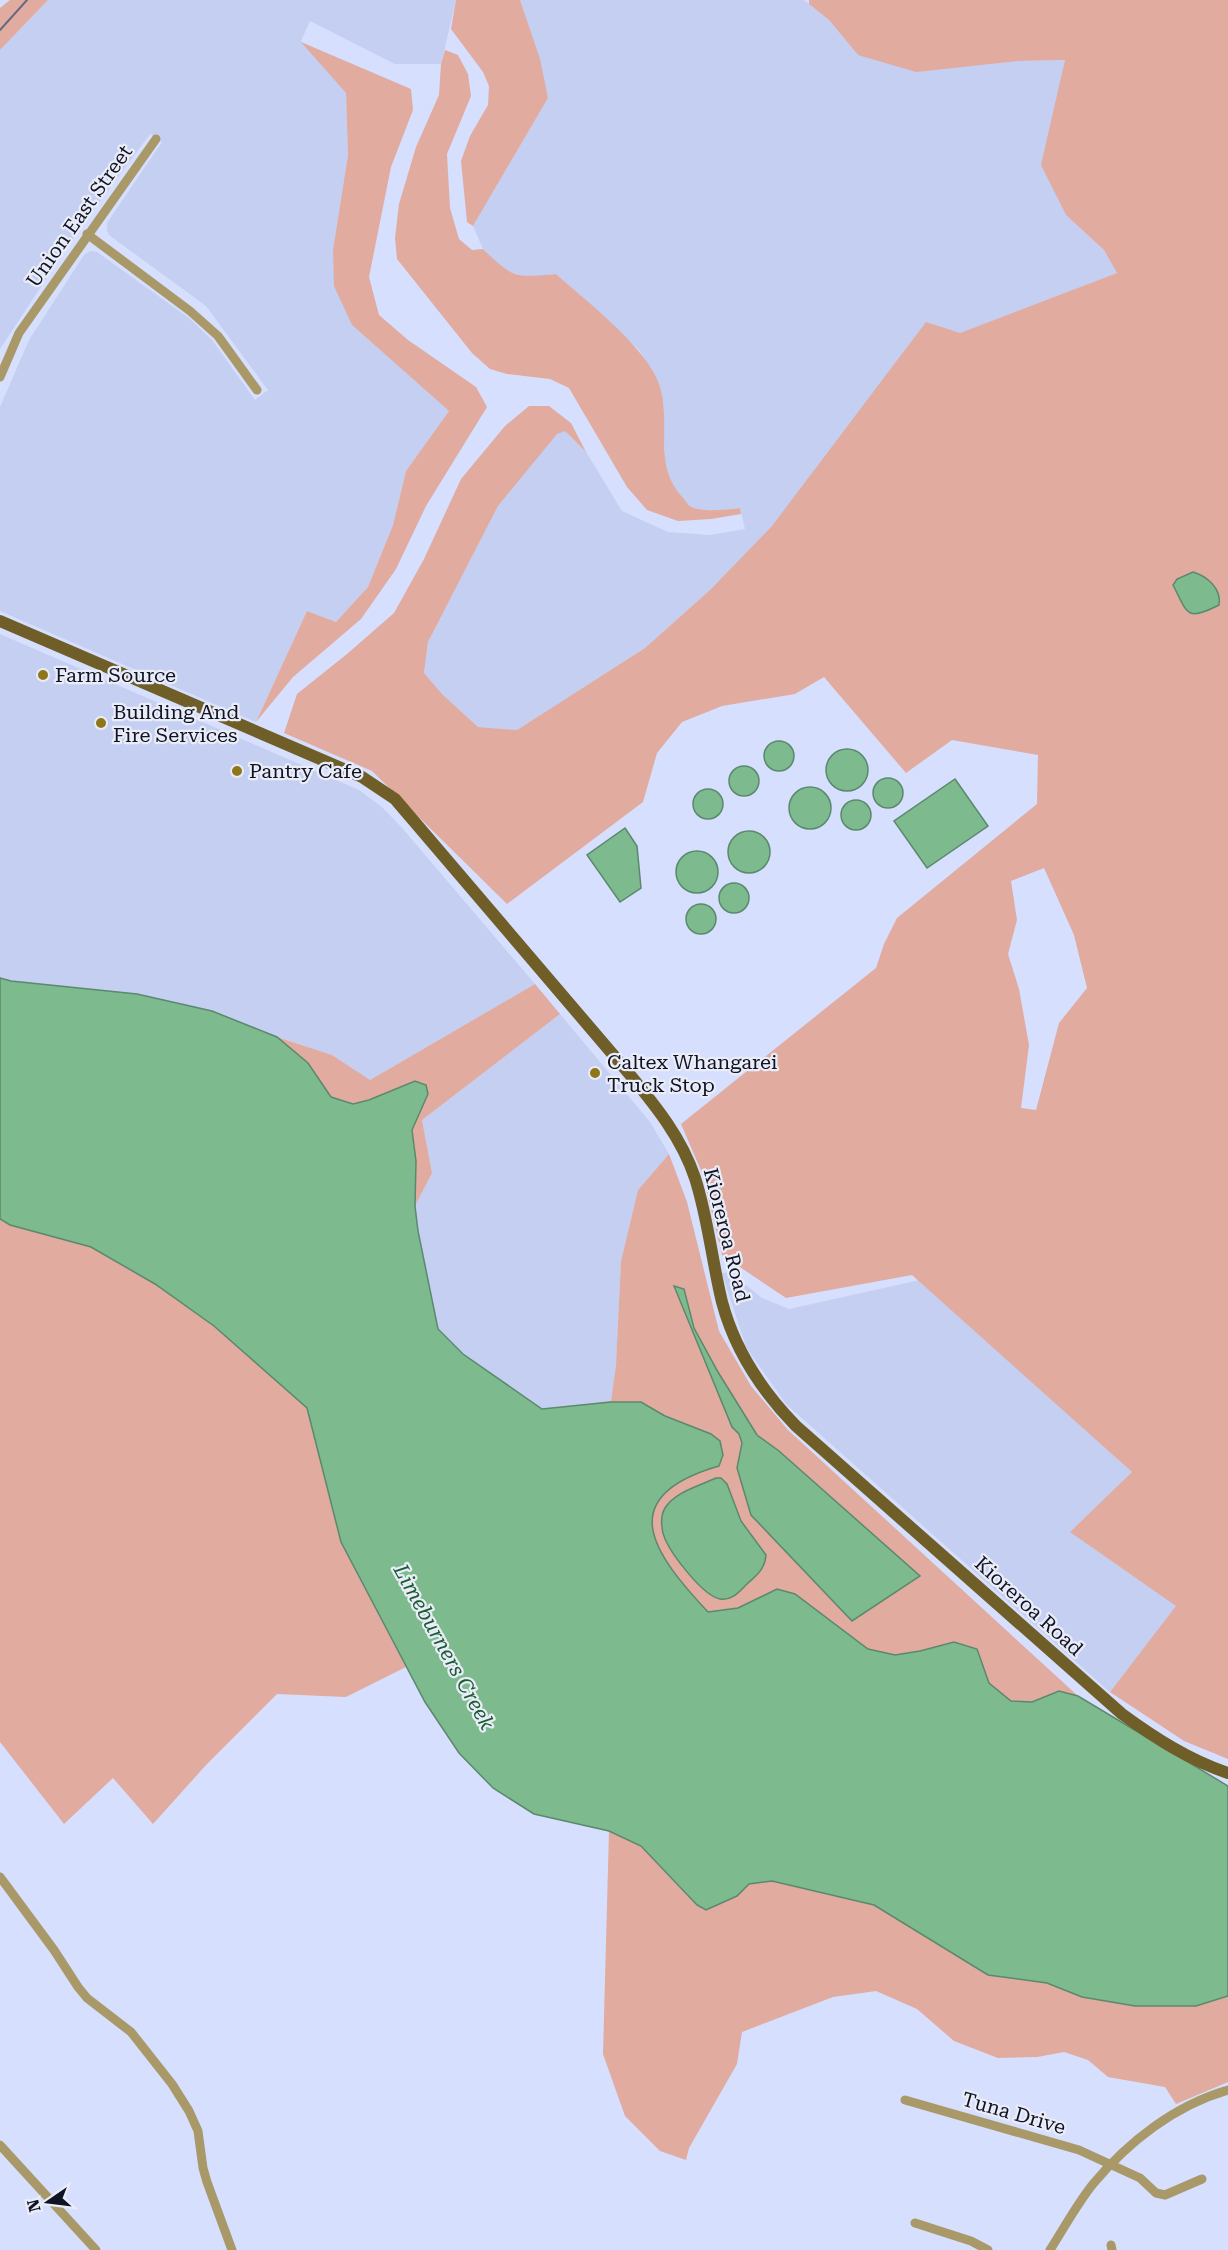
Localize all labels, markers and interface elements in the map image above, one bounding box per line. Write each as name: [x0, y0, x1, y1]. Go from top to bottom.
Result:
street label: Union East Street: [21, 140, 137, 292]
place label: Farm Source: [55, 663, 176, 687]
marker: Farm Source: [36, 668, 50, 682]
place label: Building And Fire Services: [113, 700, 240, 747]
marker: Building And Fire Services: [94, 716, 108, 730]
place label: Pantry Cafe: [249, 759, 362, 783]
marker: Pantry Cafe: [230, 764, 244, 778]
place label: Caltex Whangarei Truck Stop: [607, 1050, 777, 1097]
marker: Caltex Whangarei Truck Stop: [588, 1066, 602, 1080]
street label: Kioreroa Road: [699, 1165, 755, 1305]
street label: Kioreroa Road: [970, 1551, 1088, 1661]
water label: Limeburners Creek: [388, 1559, 500, 1734]
street label: Tuna Drive: [959, 2087, 1069, 2139]
north arrow: [18, 2172, 78, 2232]
text: N: [23, 2197, 45, 2214]

